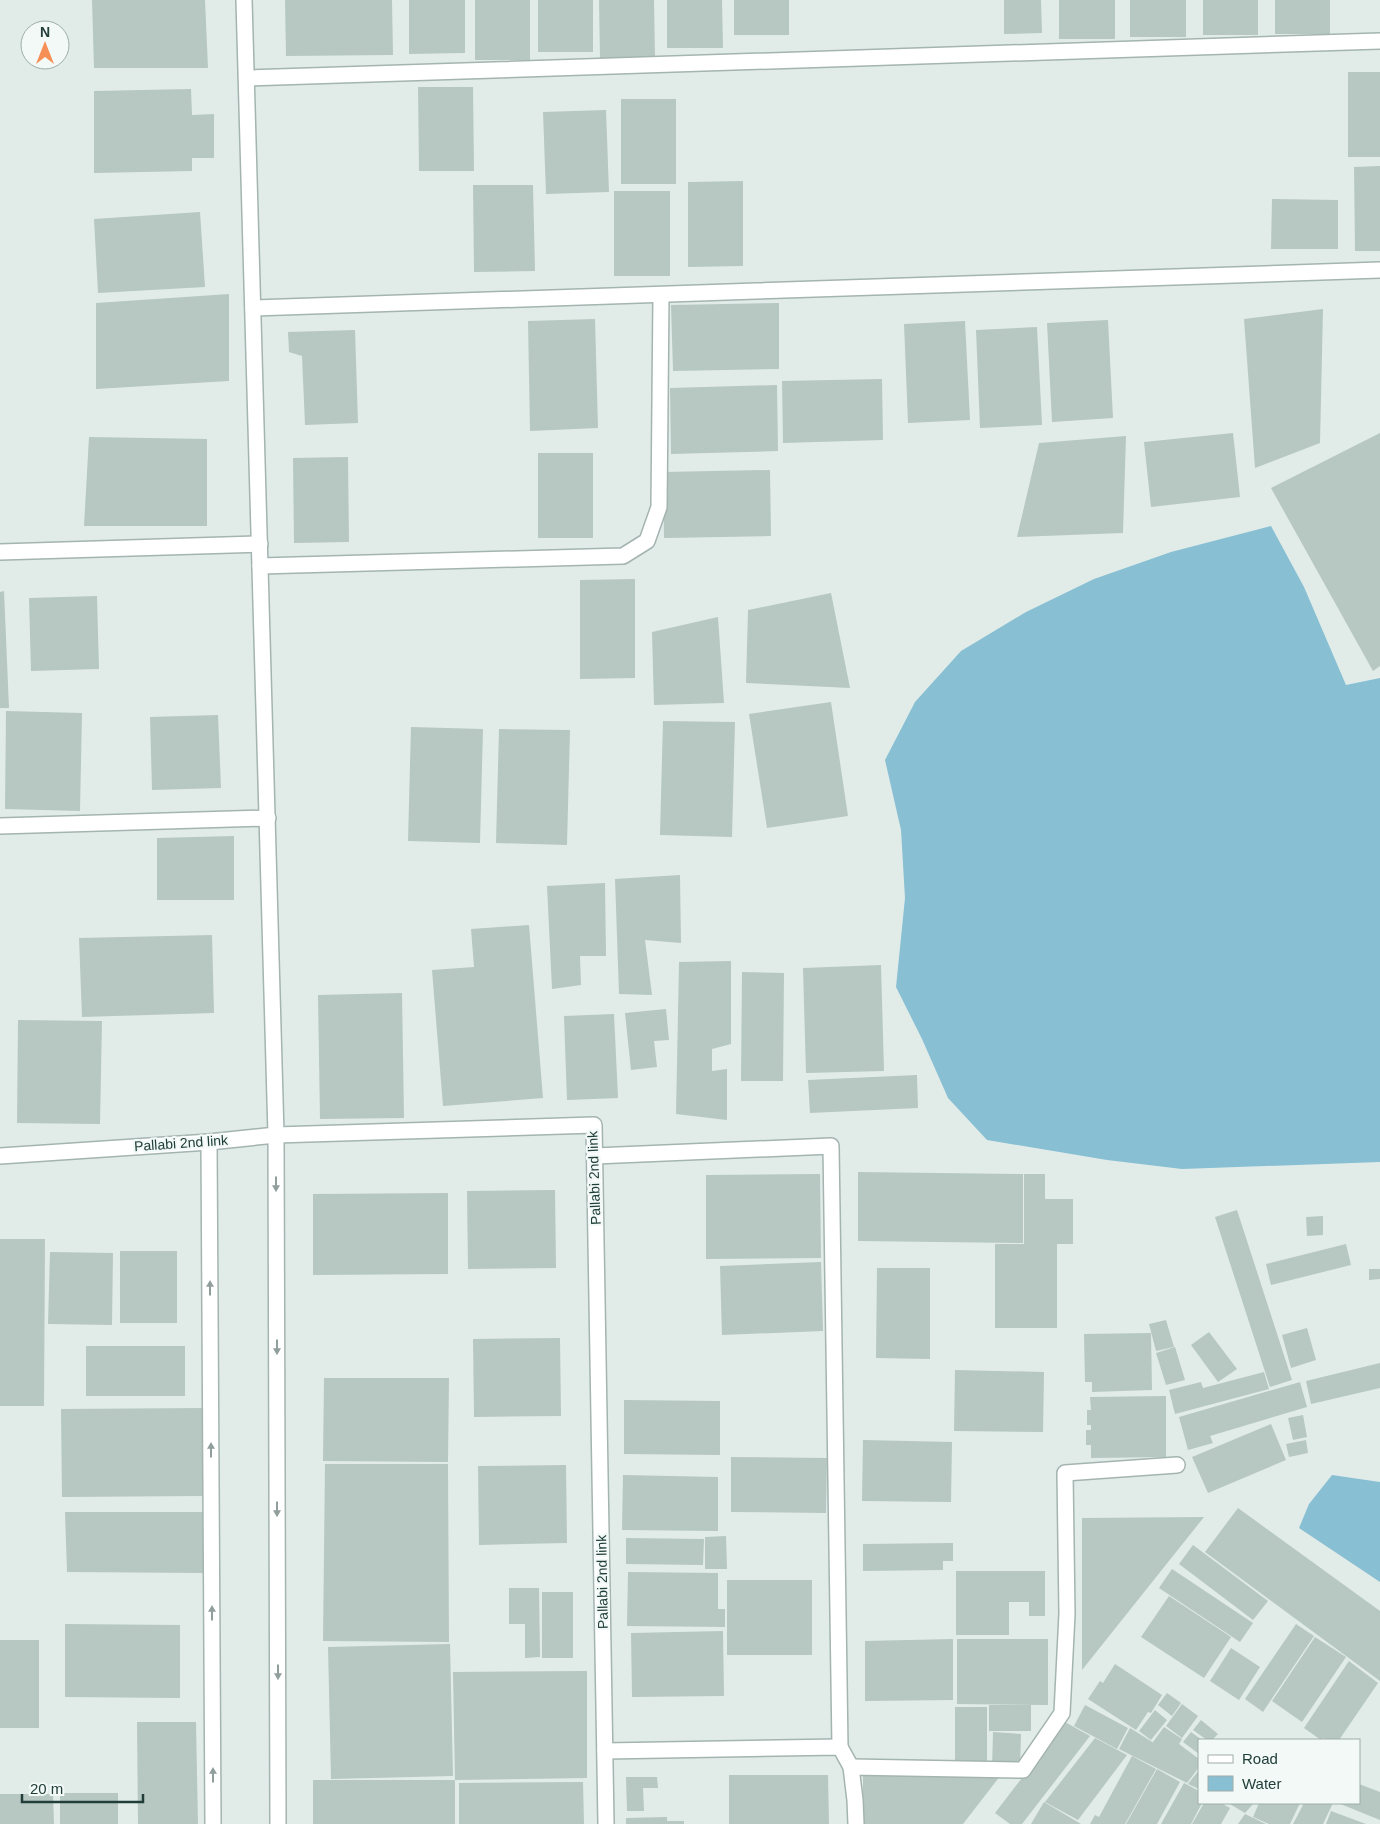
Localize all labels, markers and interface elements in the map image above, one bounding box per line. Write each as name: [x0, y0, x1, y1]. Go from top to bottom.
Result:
north arrow: [20, 20, 70, 70]
text: N: [40, 24, 50, 40]
street label: Pallabi 2nd link: [584, 1130, 604, 1225]
street label: Pallabi 2nd link: [133, 1132, 230, 1154]
one-way arrow: [273, 1176, 281, 1192]
one-way arrow: [206, 1280, 214, 1296]
one-way arrow: [273, 1339, 281, 1355]
one-way arrow: [207, 1442, 215, 1458]
one-way arrow: [273, 1501, 281, 1517]
street label: Pallabi 2nd link: [593, 1534, 611, 1629]
one-way arrow: [208, 1605, 216, 1621]
one-way arrow: [274, 1664, 282, 1680]
legend: [1198, 1739, 1360, 1804]
text: Road: [1242, 1750, 1278, 1767]
one-way arrow: [209, 1767, 217, 1783]
scale bar: [22, 1772, 144, 1804]
text: Water: [1242, 1775, 1281, 1792]
text: 20 m: [30, 1780, 63, 1797]

